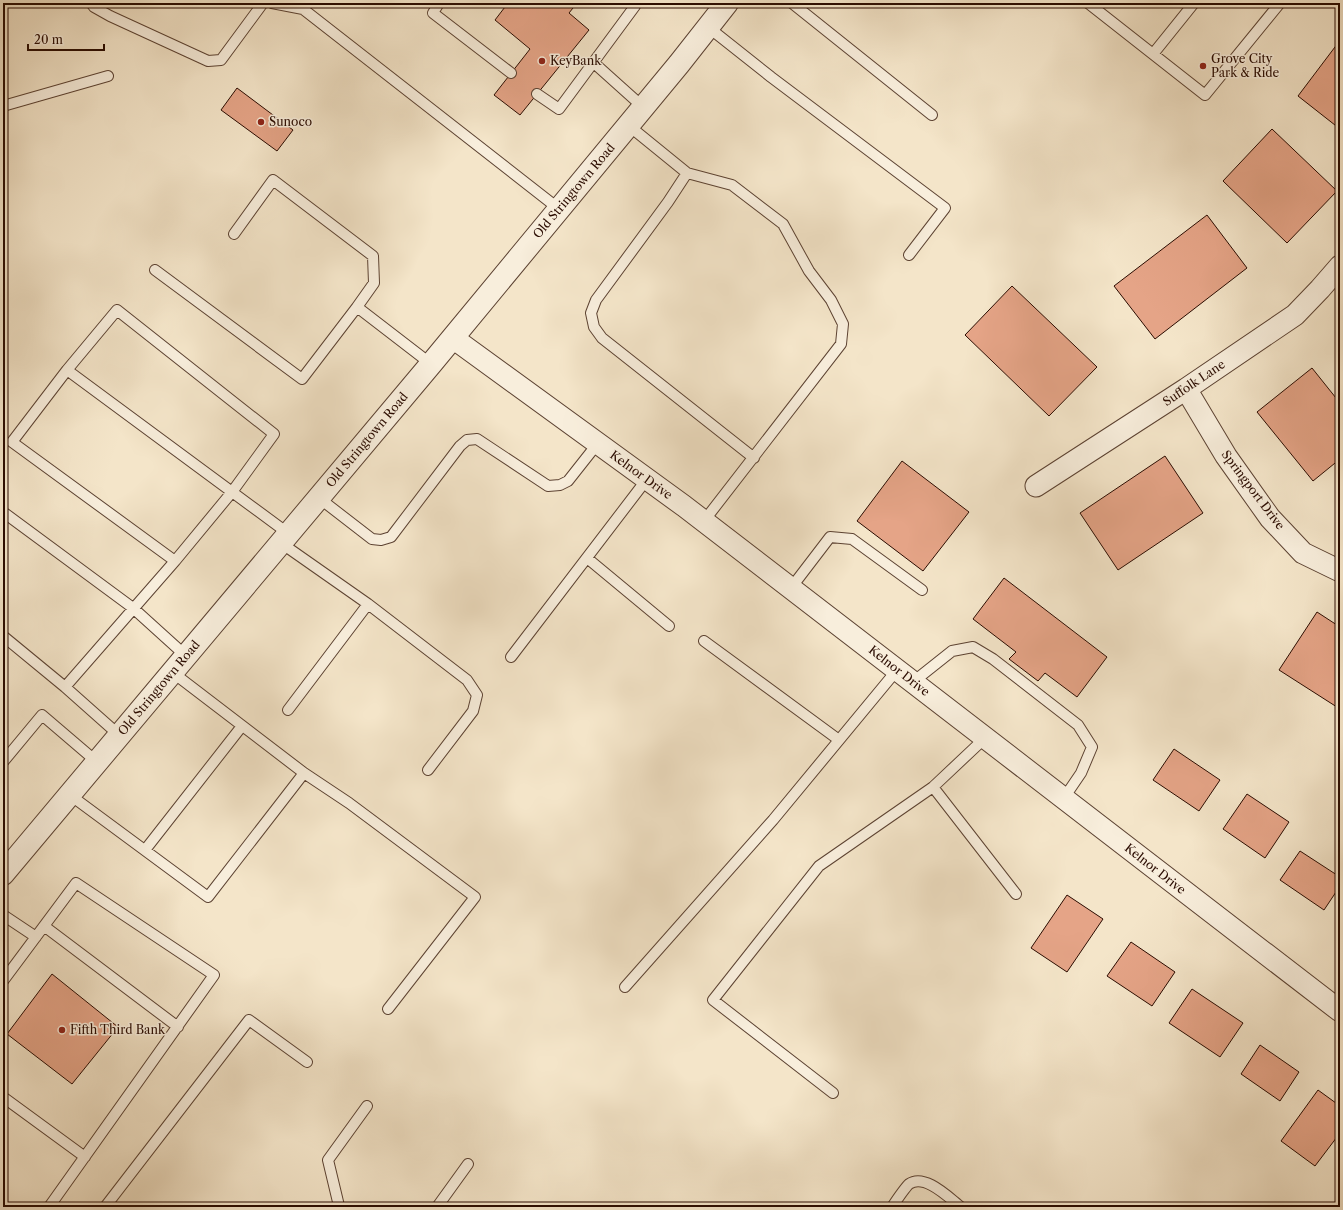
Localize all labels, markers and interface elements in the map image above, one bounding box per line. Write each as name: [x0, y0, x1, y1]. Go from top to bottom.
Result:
scale bar: [28, 26, 104, 52]
text: 20 m: [34, 32, 63, 47]
place label: Grove City Park & Ride: [1211, 51, 1280, 80]
place label: KeyBank: [550, 53, 602, 68]
marker: KeyBank: [537, 56, 547, 66]
marker: Grove City Park & Ride: [1198, 61, 1208, 71]
place label: Sunoco: [269, 114, 312, 129]
marker: Sunoco: [256, 117, 266, 127]
street label: Old Stringtown Road: [529, 140, 618, 241]
street label: Suffolk Lane: [1160, 356, 1228, 409]
street label: Old Stringtown Road: [322, 389, 411, 490]
street label: Kelnor Drive: [607, 447, 676, 502]
street label: Springport Drive: [1219, 447, 1288, 533]
street label: Old Stringtown Road: [114, 637, 203, 738]
street label: Kelnor Drive: [866, 642, 933, 699]
street label: Kelnor Drive: [1122, 840, 1189, 897]
place label: Fifth Third Bank: [70, 1022, 166, 1037]
marker: Fifth Third Bank: [57, 1025, 67, 1035]

